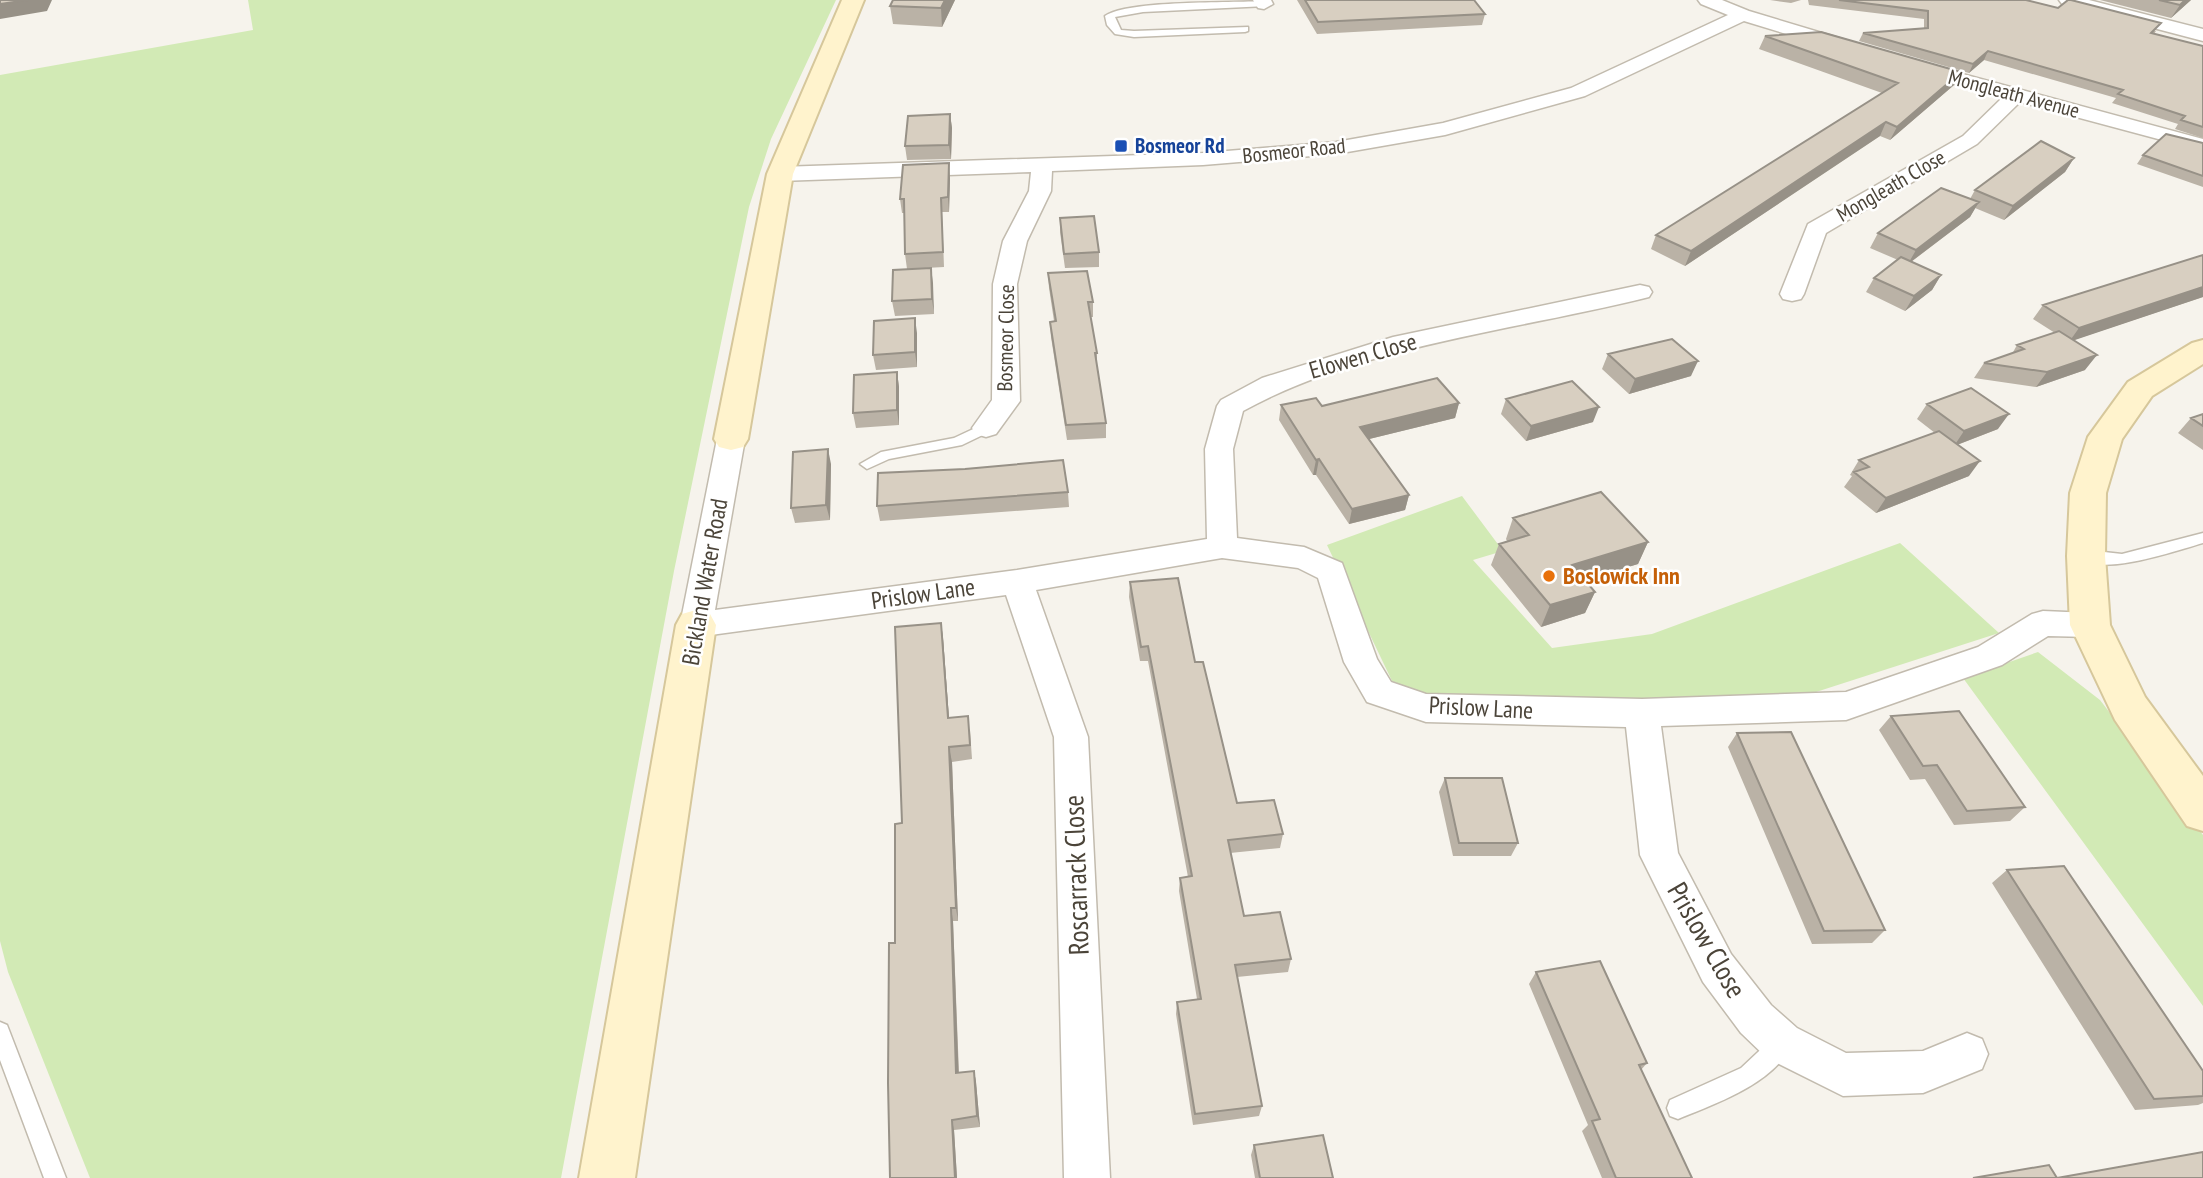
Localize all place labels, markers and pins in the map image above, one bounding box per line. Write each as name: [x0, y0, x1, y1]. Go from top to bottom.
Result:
place label: Bosmeor Rd: [1135, 132, 1225, 159]
marker: Bosmeor Rd: [1113, 138, 1129, 154]
place label: Boslowick Inn: [1563, 560, 1680, 591]
marker: Boslowick Inn: [1541, 568, 1557, 584]

